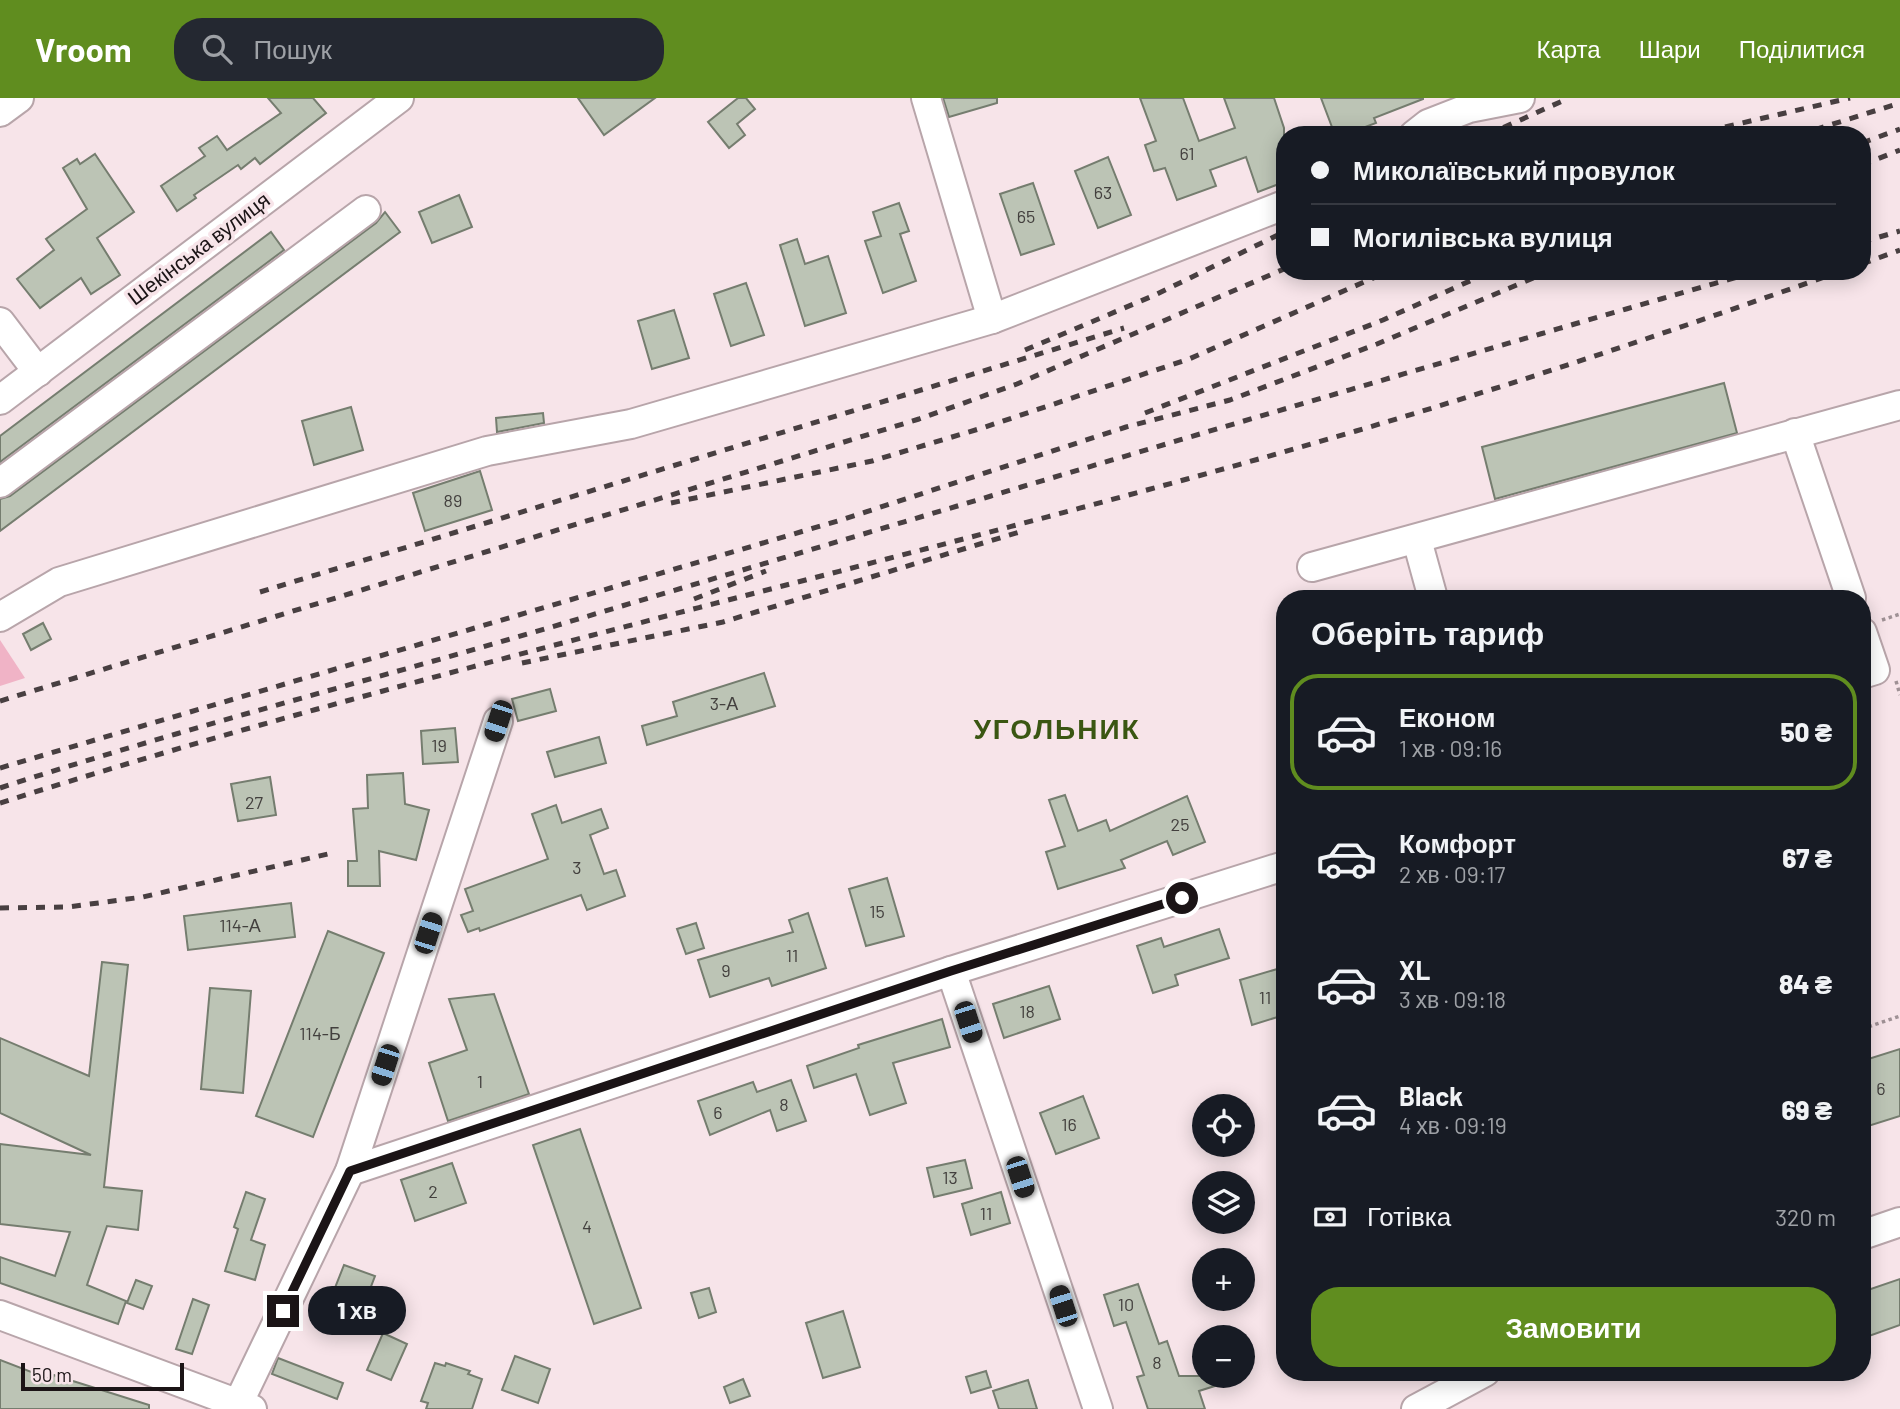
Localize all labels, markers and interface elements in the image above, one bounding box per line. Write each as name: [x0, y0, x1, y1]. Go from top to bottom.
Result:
search box: [174, 18, 664, 81]
text: Vroom: [35, 29, 132, 69]
icon: search: [198, 30, 236, 68]
text: Пошук: [254, 33, 332, 64]
text: Карта: [1536, 34, 1601, 63]
text: Шари: [1639, 34, 1701, 63]
text: Поділитися: [1739, 34, 1865, 63]
house number: 61: [1179, 142, 1195, 164]
text: Миколаївський провулок: [1353, 154, 1675, 185]
house number: 63: [1094, 181, 1112, 203]
street label: Шекінська вулиця: [122, 186, 274, 309]
house number: 65: [1017, 205, 1035, 227]
text: Могилівська вулиця: [1353, 221, 1613, 252]
house number: 89: [444, 489, 462, 511]
text: Оберіть тариф: [1311, 613, 1544, 651]
house number: 3-А: [710, 692, 738, 714]
car: [482, 698, 515, 744]
icon: car: [1315, 701, 1378, 764]
text: Економ: [1399, 701, 1495, 732]
district label: УГОЛЬНИК: [973, 711, 1141, 745]
text: 50 ₴: [1780, 716, 1832, 747]
house number: 19: [431, 734, 447, 756]
text: 1 хв · 09:16: [1399, 734, 1502, 762]
house number: 27: [245, 791, 264, 813]
house number: 25: [1171, 813, 1189, 835]
icon: car: [1315, 827, 1378, 890]
text: Комфорт: [1399, 827, 1516, 858]
text: 67 ₴: [1782, 842, 1832, 873]
house number: 3: [572, 856, 582, 878]
text: 2 хв · 09:17: [1399, 860, 1505, 888]
route start: [1166, 882, 1198, 914]
house number: 15: [869, 900, 885, 922]
car: [412, 910, 445, 956]
house number: 114-А: [219, 914, 261, 936]
house number: 11: [786, 944, 798, 966]
icon: car: [1315, 953, 1378, 1016]
text: XL: [1399, 954, 1430, 985]
house number: 9: [721, 959, 731, 981]
text: 84 ₴: [1779, 968, 1832, 999]
text: 3 хв · 09:18: [1399, 985, 1506, 1013]
house number: 11: [1259, 986, 1271, 1008]
car: [952, 999, 985, 1045]
house number: 18: [1019, 1000, 1035, 1022]
house number: 114-Б: [299, 1022, 341, 1044]
car: [369, 1042, 402, 1088]
house number: 1: [477, 1070, 483, 1092]
house number: 6: [1876, 1077, 1886, 1099]
icon: car: [1315, 1079, 1378, 1142]
text: Black: [1399, 1080, 1463, 1111]
house number: 8: [779, 1093, 789, 1115]
map controls: [1192, 1094, 1255, 1388]
button: locate: [1192, 1094, 1255, 1157]
text: 69 ₴: [1781, 1094, 1832, 1125]
house number: 6: [713, 1101, 723, 1123]
text: 4 хв · 09:19: [1399, 1111, 1507, 1139]
house number: 16: [1061, 1113, 1077, 1135]
car: [1004, 1154, 1037, 1200]
house number: 13: [942, 1166, 958, 1188]
button: layers: [1192, 1171, 1255, 1234]
house number: 2: [428, 1180, 438, 1202]
icon: cash: [1311, 1198, 1349, 1236]
text: Готівка: [1367, 1200, 1451, 1231]
house number: 11: [980, 1202, 992, 1224]
text: 320 m: [1775, 1203, 1836, 1231]
house number: 4: [582, 1215, 592, 1237]
button: +: [1192, 1248, 1255, 1311]
car: [1047, 1283, 1080, 1329]
callout: 1 хв: [308, 1286, 406, 1336]
button: Замовити: [1311, 1287, 1836, 1367]
house number: 10: [1118, 1293, 1134, 1315]
route end: [267, 1295, 299, 1327]
text: 1 хв: [337, 1296, 377, 1324]
button: −: [1192, 1325, 1255, 1388]
house number: 8: [1152, 1351, 1162, 1373]
scale bar: [21, 1360, 184, 1392]
text: 50 m: [32, 1363, 72, 1386]

